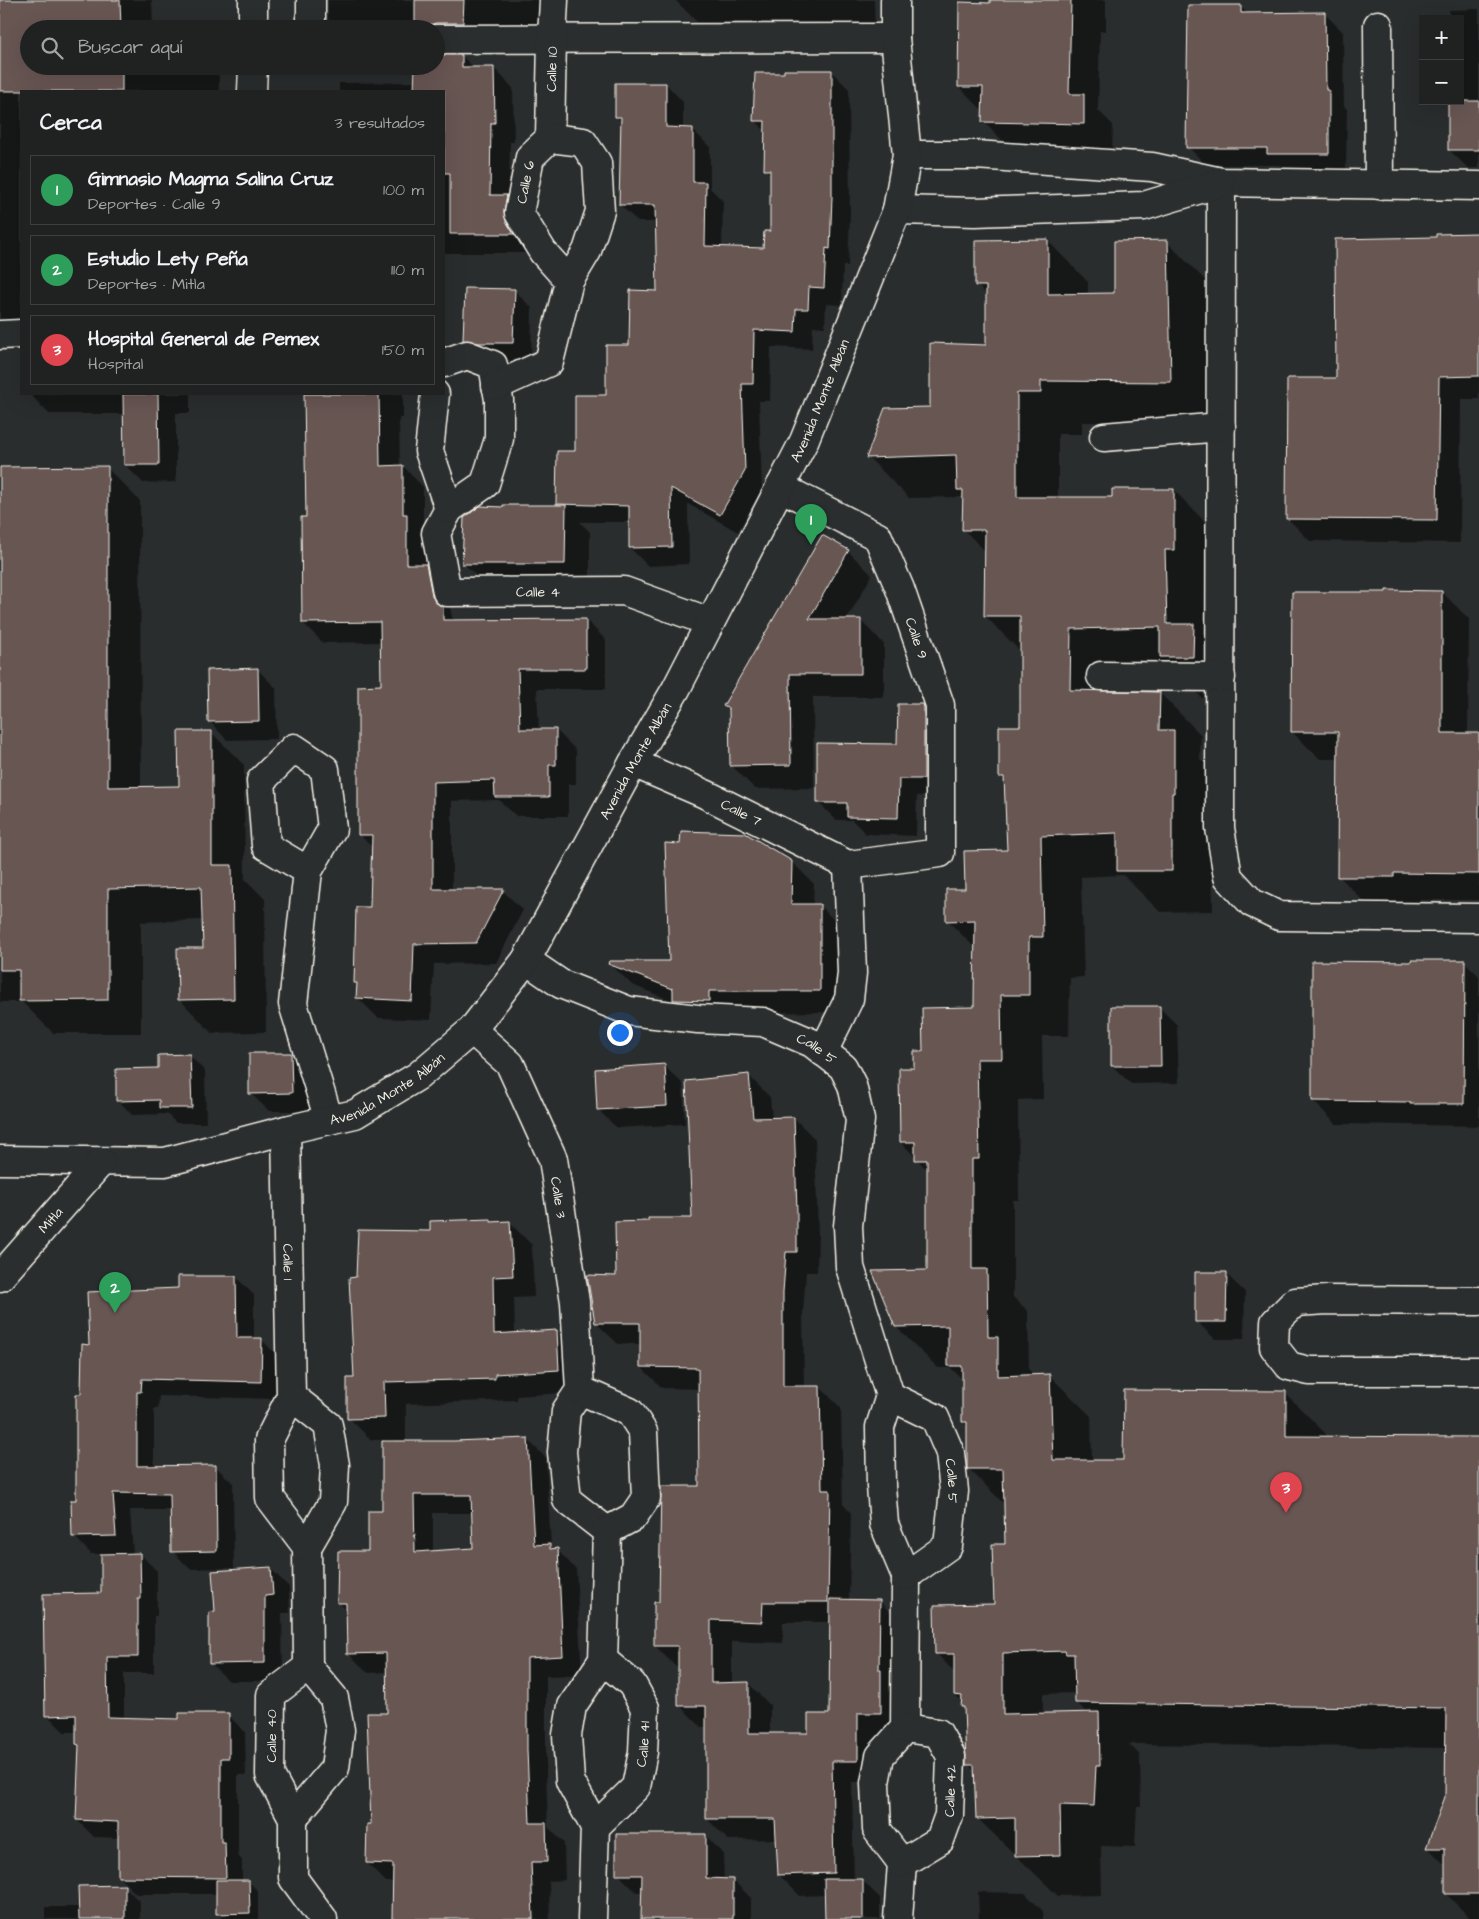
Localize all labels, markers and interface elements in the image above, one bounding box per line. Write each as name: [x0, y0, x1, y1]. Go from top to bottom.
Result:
map controls: [1419, 15, 1464, 105]
button: +: [1419, 15, 1464, 60]
search box: [20, 20, 445, 75]
icon: search: [38, 34, 66, 62]
text: Buscar aquí: [78, 34, 182, 61]
street label: Calle 10: [542, 46, 563, 92]
button: −: [1419, 60, 1464, 105]
text: Cerca: [40, 108, 102, 137]
text: 3 resultados: [334, 112, 425, 134]
street label: Calle 6: [512, 159, 540, 205]
text: Gimnasio Magma Salina Cruz: [88, 166, 333, 193]
text: 1: [56, 179, 58, 201]
text: 100 m: [383, 179, 424, 201]
text: Deportes · Calle 9: [88, 193, 221, 215]
text: Estudio Lety Peña: [88, 246, 248, 273]
text: 2: [52, 259, 62, 281]
text: 110 m: [391, 259, 424, 281]
text: Deportes · Mitla: [88, 273, 205, 295]
text: Hospital General de Pemex: [88, 326, 319, 353]
street label: Avenida Monte Albán: [786, 337, 855, 466]
text: 3: [53, 339, 61, 361]
text: 150 m: [382, 339, 424, 361]
text: Hospital: [88, 353, 143, 375]
pin: 1: [795, 504, 827, 545]
street label: Calle 4: [516, 582, 561, 603]
street label: Calle 9: [900, 615, 932, 662]
street label: Avenida Monte Albán: [595, 699, 677, 823]
street label: Calle 7: [717, 794, 765, 832]
your location: [607, 1020, 633, 1046]
street label: Calle 5: [793, 1029, 840, 1069]
street label: Avenida Monte Albán: [328, 1048, 450, 1131]
street label: Calle 3: [545, 1175, 571, 1220]
street label: Mitla: [34, 1203, 68, 1238]
street label: Calle 1: [277, 1244, 298, 1281]
pin: 2: [99, 1272, 131, 1313]
street label: Calle 5: [940, 1458, 963, 1504]
pin: 3: [1270, 1472, 1302, 1513]
street label: Calle 40: [262, 1709, 282, 1762]
street label: Calle 41: [631, 1720, 655, 1769]
street label: Calle 42: [940, 1765, 962, 1817]

